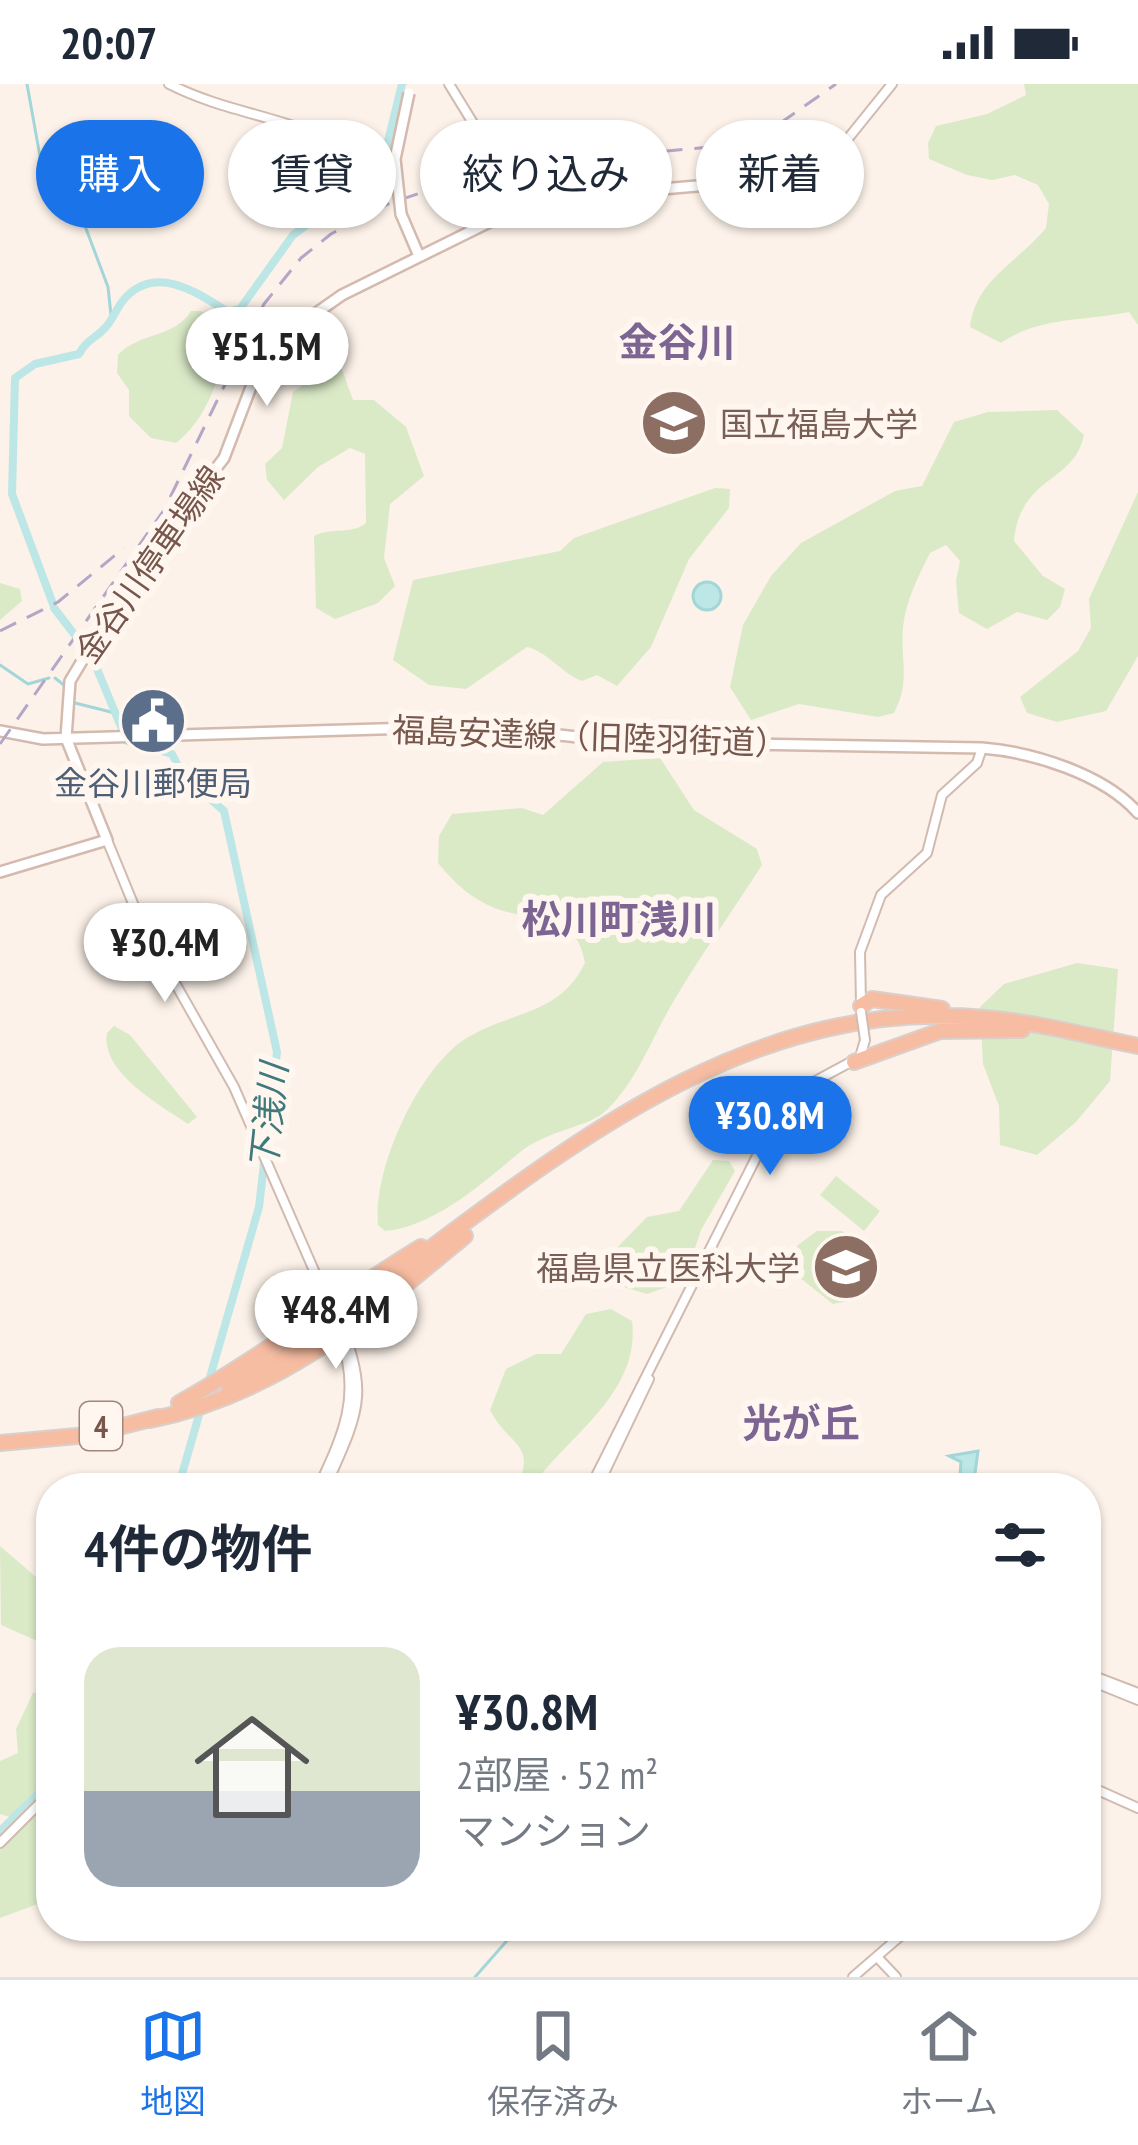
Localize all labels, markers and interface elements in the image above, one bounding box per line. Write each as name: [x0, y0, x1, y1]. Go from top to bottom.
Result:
text: 20:07: [60, 13, 157, 71]
chip: 購入: [36, 120, 204, 228]
chip: 賃貸: [228, 120, 396, 228]
chip: 絞り込み: [420, 120, 672, 228]
chip: 新着: [696, 120, 864, 228]
pin: ¥51.5M: [169, 307, 365, 409]
district label: 金谷川: [618, 316, 736, 367]
text: ¥51.5M: [213, 320, 321, 371]
school or university icon: 国立福島大学: [639, 388, 709, 458]
place label: 国立福島大学: [720, 402, 918, 445]
street label: 金谷川停車場線: [65, 457, 233, 671]
public building icon: 金谷川郵便局: [118, 686, 188, 756]
street label: 福島安達線（旧陸羽街道）: [391, 708, 789, 764]
place label: 金谷川郵便局: [54, 761, 252, 804]
district label: 松川町浅川: [521, 893, 717, 944]
pin: ¥30.4M: [67, 903, 263, 1005]
text: ¥30.4M: [111, 916, 219, 967]
water label: 下浅川: [239, 1057, 297, 1173]
pin: ¥30.8M: [672, 1076, 868, 1178]
text: ¥30.8M: [716, 1089, 824, 1140]
school or university icon: 福島県立医科大学: [811, 1232, 881, 1302]
place label: 福島県立医科大学: [536, 1246, 800, 1289]
pin: ¥48.4M: [238, 1270, 434, 1372]
text: ¥48.4M: [282, 1283, 390, 1334]
district label: 光が丘: [742, 1397, 860, 1448]
road number: 4: [80, 1402, 122, 1450]
icon: filters: [987, 1512, 1053, 1578]
text: 4件の物件: [84, 1515, 312, 1581]
text: ¥30.8M: [456, 1678, 598, 1744]
icon: home: [180, 1695, 324, 1839]
text: 2部屋 · 52 m²: [456, 1749, 658, 1800]
text: マンション: [456, 1805, 651, 1856]
tab: 地図: [140, 2003, 206, 2123]
tab: 保存済み: [487, 2003, 619, 2123]
tab: ホーム: [900, 2003, 998, 2123]

